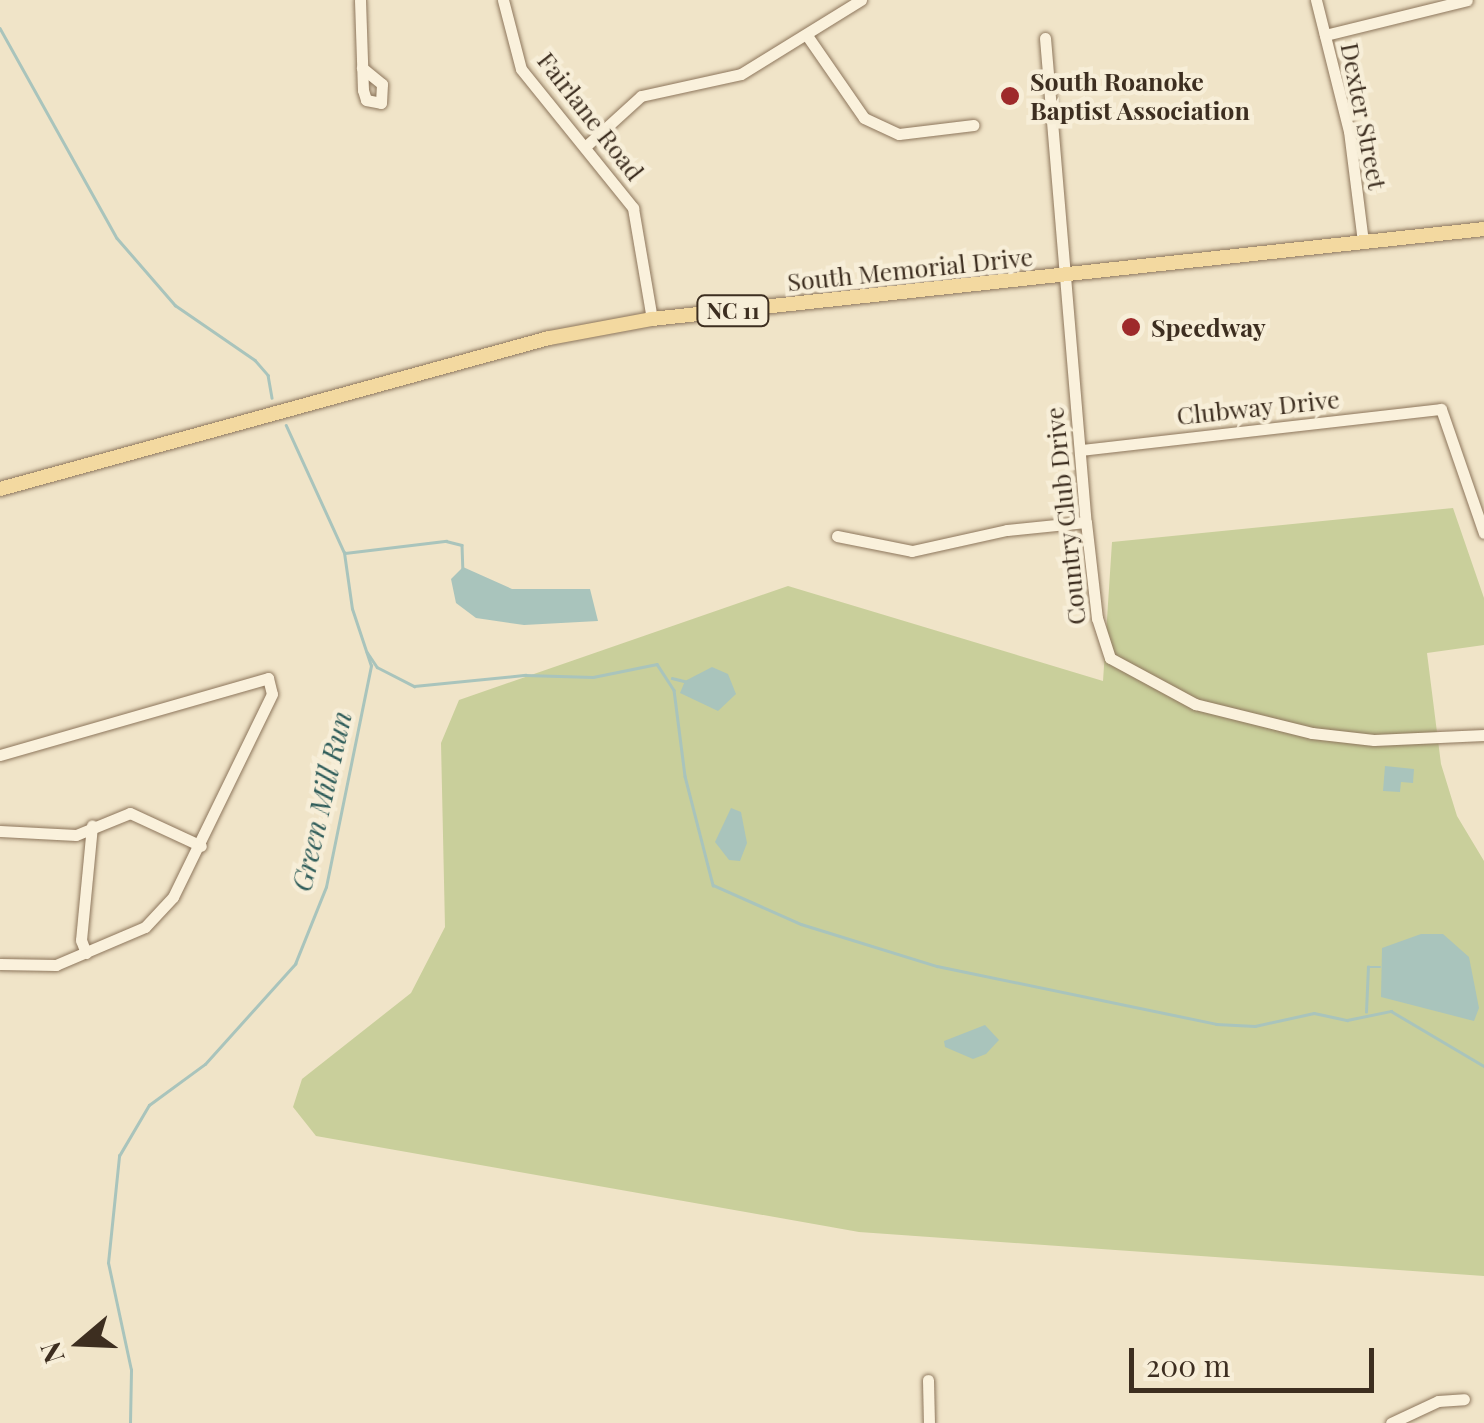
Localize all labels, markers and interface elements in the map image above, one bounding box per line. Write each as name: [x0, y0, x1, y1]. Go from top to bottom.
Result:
street label: Dexter Street: [1335, 40, 1393, 192]
street label: Fairlane Road: [532, 46, 650, 186]
place label: South Roanoke Baptist Association: [1030, 67, 1251, 126]
marker: South Roanoke Baptist Association: [999, 85, 1021, 107]
street label: South Memorial Drive: [786, 241, 1034, 297]
road number: NC 11: [696, 294, 770, 328]
place label: Speedway: [1151, 312, 1266, 342]
marker: Speedway: [1120, 316, 1142, 338]
street label: Clubway Drive: [1175, 384, 1341, 430]
street label: Country Club Drive: [1039, 405, 1091, 627]
water label: Green Mill Run: [284, 707, 358, 895]
north arrow: [30, 1293, 130, 1393]
scale bar: [1134, 1328, 1379, 1390]
text: N: [30, 1337, 72, 1369]
text: 200 m: [1146, 1345, 1230, 1385]

